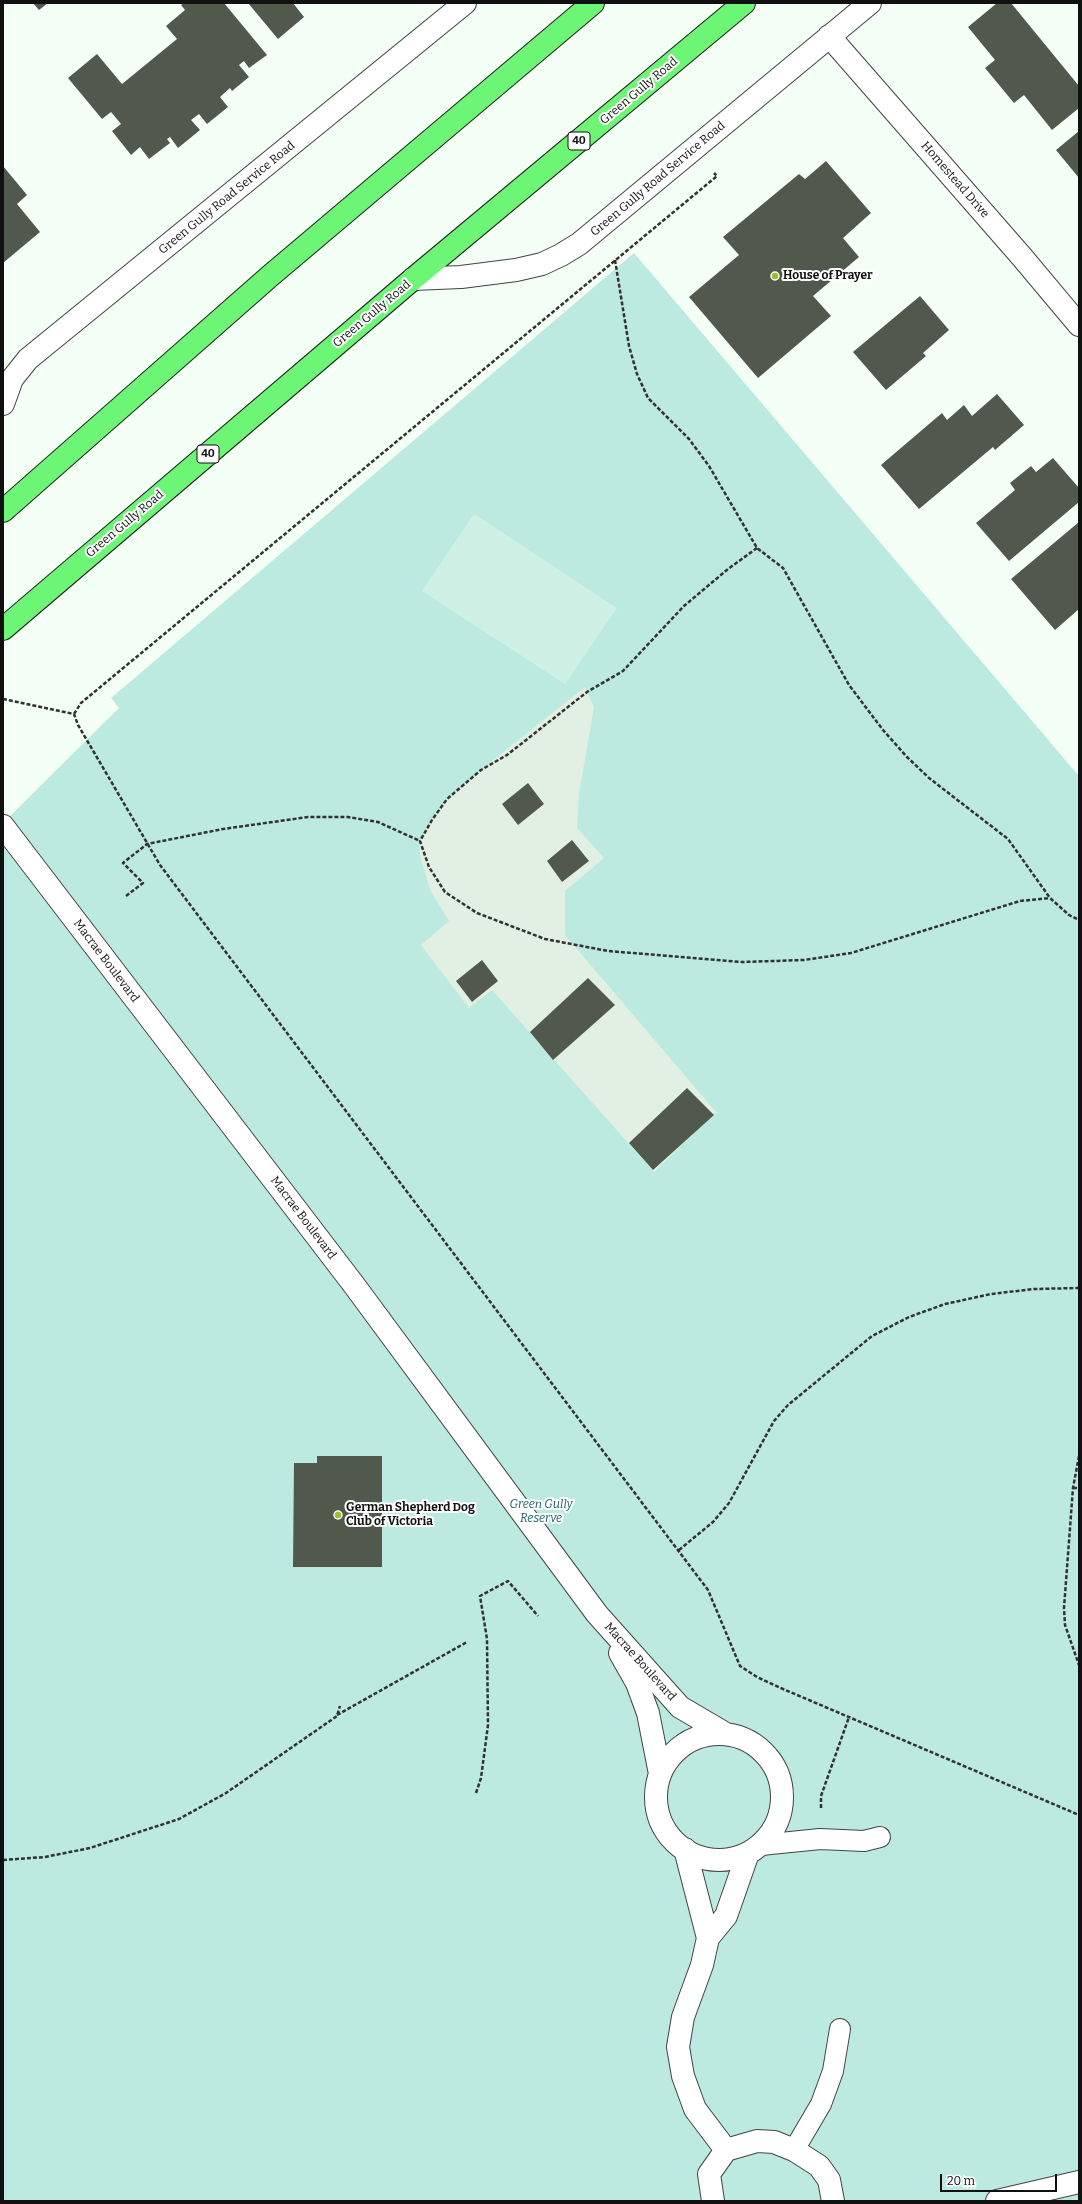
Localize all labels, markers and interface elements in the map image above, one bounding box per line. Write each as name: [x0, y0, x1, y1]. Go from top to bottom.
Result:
street label: Green Gully Road: [597, 54, 681, 128]
street label: Green Gully Road Service Road: [588, 118, 728, 240]
road number: 40: [568, 132, 590, 150]
street label: Green Gully Road Service Road: [156, 139, 298, 257]
street label: Homestead Drive: [918, 139, 992, 221]
place label: House of Prayer: [783, 269, 873, 283]
marker: House of Prayer: [770, 271, 780, 281]
street label: Green Gully Road: [330, 277, 414, 351]
road number: 40: [197, 445, 219, 463]
street label: Green Gully Road: [83, 487, 167, 561]
street label: Macrae Boulevard: [70, 917, 142, 1005]
street label: Macrae Boulevard: [267, 1174, 339, 1262]
park label: Green Gully Reserve: [509, 1498, 573, 1526]
place label: German Shepherd Dog Club of Victoria: [346, 1501, 475, 1529]
marker: German Shepherd Dog Club of Victoria: [333, 1510, 343, 1520]
street label: Macrae Boulevard: [601, 1620, 679, 1704]
scale bar: [942, 2166, 1059, 2192]
text: 20 m: [947, 2174, 975, 2188]

